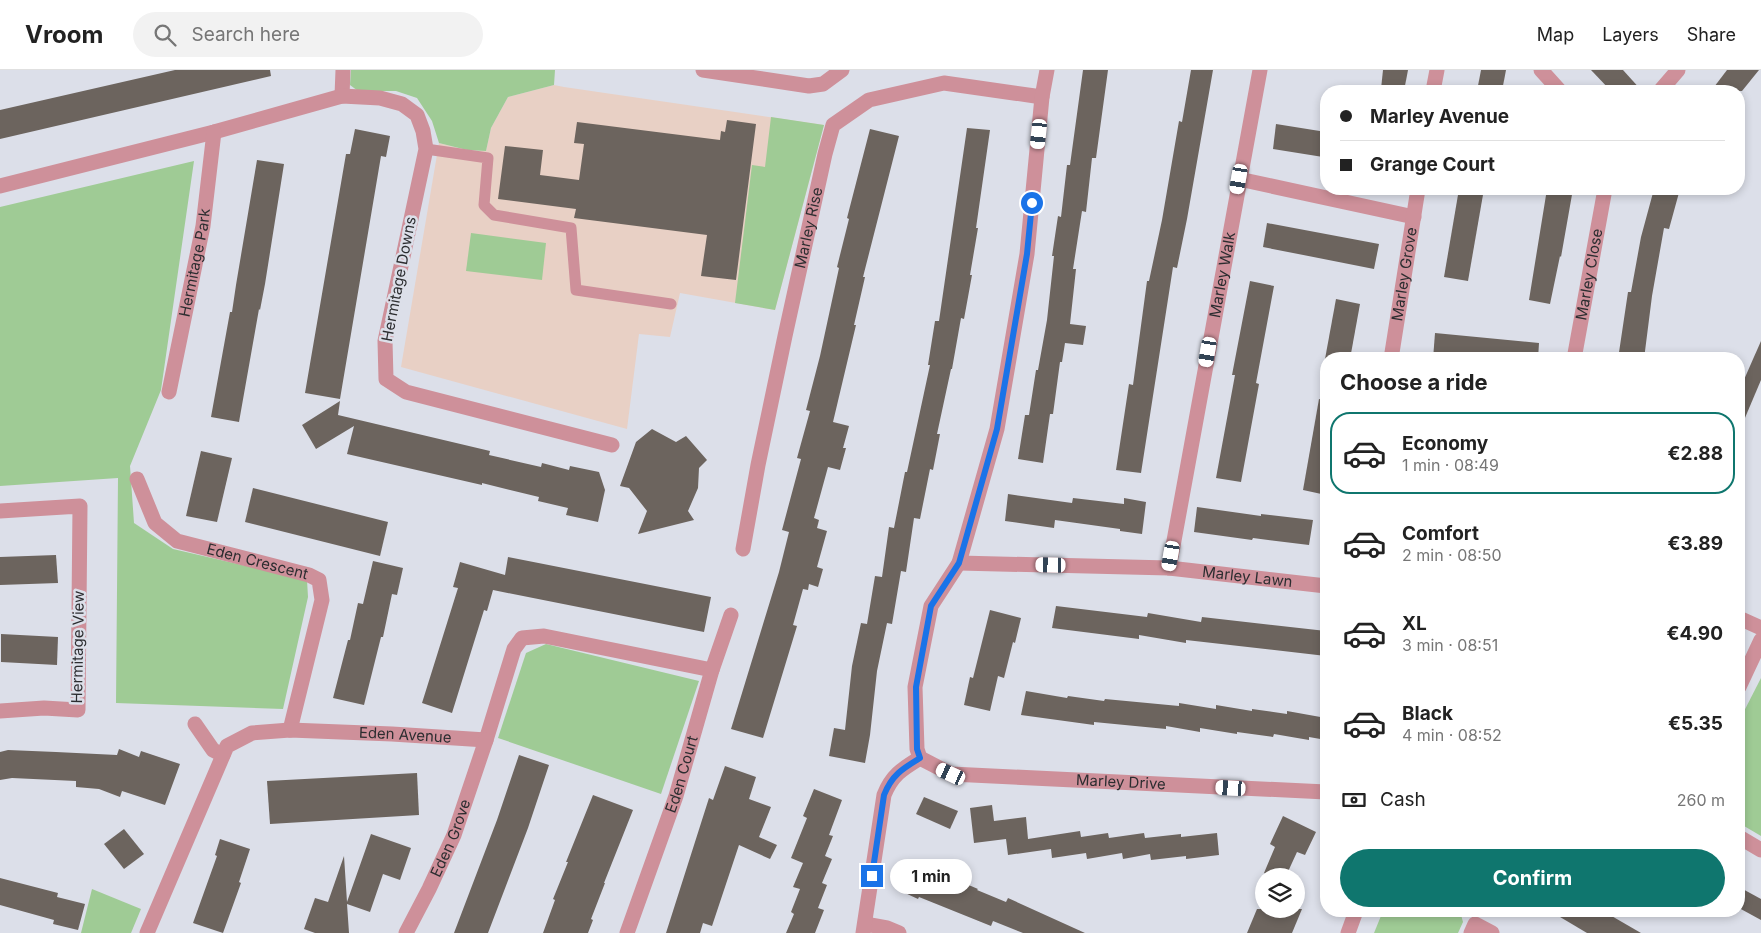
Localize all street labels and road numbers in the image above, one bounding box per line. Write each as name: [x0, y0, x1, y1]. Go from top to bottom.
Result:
street label: Marley Rise: [790, 185, 826, 270]
street label: Hermitage Park: [175, 206, 214, 319]
street label: Hermitage Downs: [377, 215, 420, 343]
street label: Marley Grove: [1387, 226, 1421, 322]
street label: Marley Close: [1571, 227, 1607, 322]
street label: Marley Walk: [1205, 230, 1239, 319]
street label: Eden Crescent: [205, 539, 310, 583]
street label: Marley Lawn: [1201, 562, 1294, 591]
street label: Hermitage View: [67, 590, 88, 704]
street label: Eden Avenue: [359, 723, 452, 747]
street label: Eden Court: [661, 733, 702, 815]
street label: Marley Drive: [1076, 770, 1166, 793]
street label: Eden Grove: [426, 797, 474, 880]

